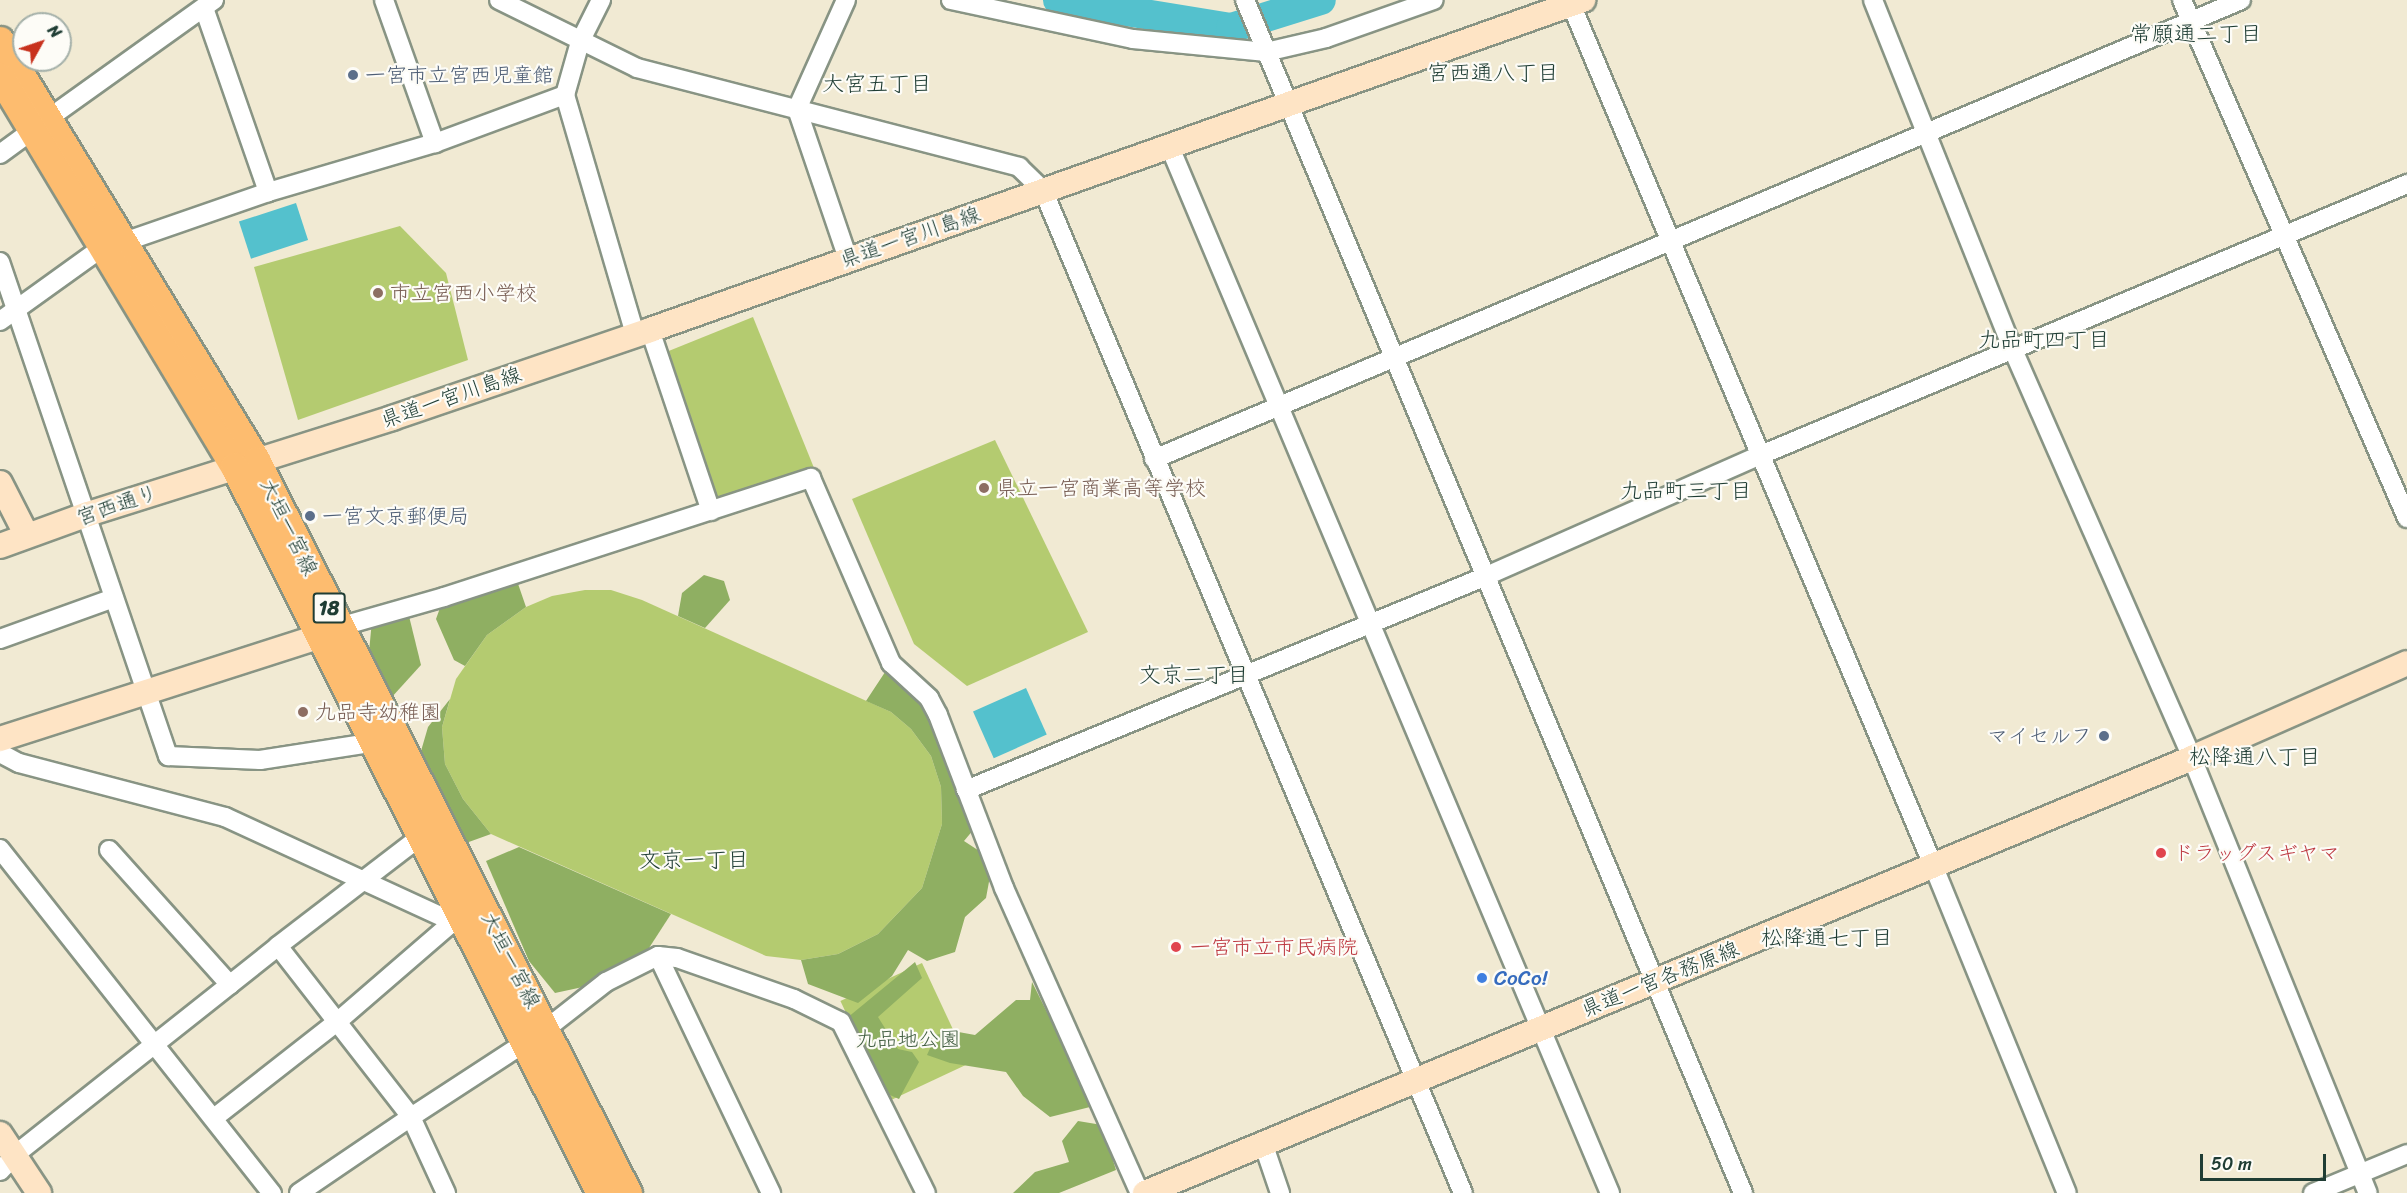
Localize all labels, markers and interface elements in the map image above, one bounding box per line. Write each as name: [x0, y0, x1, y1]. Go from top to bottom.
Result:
north arrow: [12, 12, 72, 72]
text: N: [40, 18, 69, 45]
district label: 常願通二丁目: [2130, 21, 2262, 47]
district label: 宮西通八丁目: [1427, 60, 1559, 86]
place label: 一宮市立宮西児童館: [365, 62, 554, 88]
marker: 一宮市立宮西児童館: [346, 68, 360, 82]
district label: 大宮五丁目: [822, 71, 932, 97]
street label: 県道一宮川島線: [836, 201, 984, 273]
place label: 市立宮西小学校: [390, 280, 537, 306]
marker: 市立宮西小学校: [371, 286, 385, 300]
district label: 九品町四丁目: [1978, 327, 2110, 353]
street label: 県道一宮川島線: [377, 361, 525, 433]
street label: 大垣一宮線: [255, 474, 323, 580]
place label: 県立一宮商業高等学校: [996, 475, 1206, 501]
district label: 九品町三丁目: [1620, 478, 1752, 504]
street label: 宮西通り: [73, 479, 161, 531]
marker: 県立一宮商業高等学校: [977, 481, 991, 495]
place label: 一宮文京郵便局: [322, 503, 469, 529]
marker: 一宮文京郵便局: [303, 509, 317, 523]
road number: 18: [312, 591, 346, 625]
district label: 文京二丁目: [1139, 662, 1249, 688]
place label: 九品寺幼稚園: [315, 699, 441, 725]
marker: 九品寺幼稚園: [296, 705, 310, 719]
place label: マイセルフ: [1987, 723, 2092, 749]
marker: マイセルフ: [2097, 729, 2111, 743]
district label: 松降通八丁目: [2189, 744, 2321, 770]
place label: ドラッグスギヤマ: [2173, 840, 2341, 866]
marker: ドラッグスギヤマ: [2154, 846, 2168, 860]
district label: 文京一丁目: [639, 847, 749, 873]
street label: 大垣一宮線: [476, 908, 546, 1012]
district label: 松降通七丁目: [1761, 925, 1893, 951]
place label: 一宮市立市民病院: [1190, 934, 1358, 960]
street label: 県道一宮各務原線: [1577, 936, 1743, 1022]
marker: 一宮市立市民病院: [1167, 938, 1185, 956]
place label: CoCo!: [1494, 965, 1547, 991]
marker: CoCo!: [1475, 971, 1489, 985]
park label: 九品地公園: [856, 1026, 960, 1052]
scale bar: [2203, 1142, 2329, 1180]
text: 50 m: [2211, 1148, 2252, 1180]

